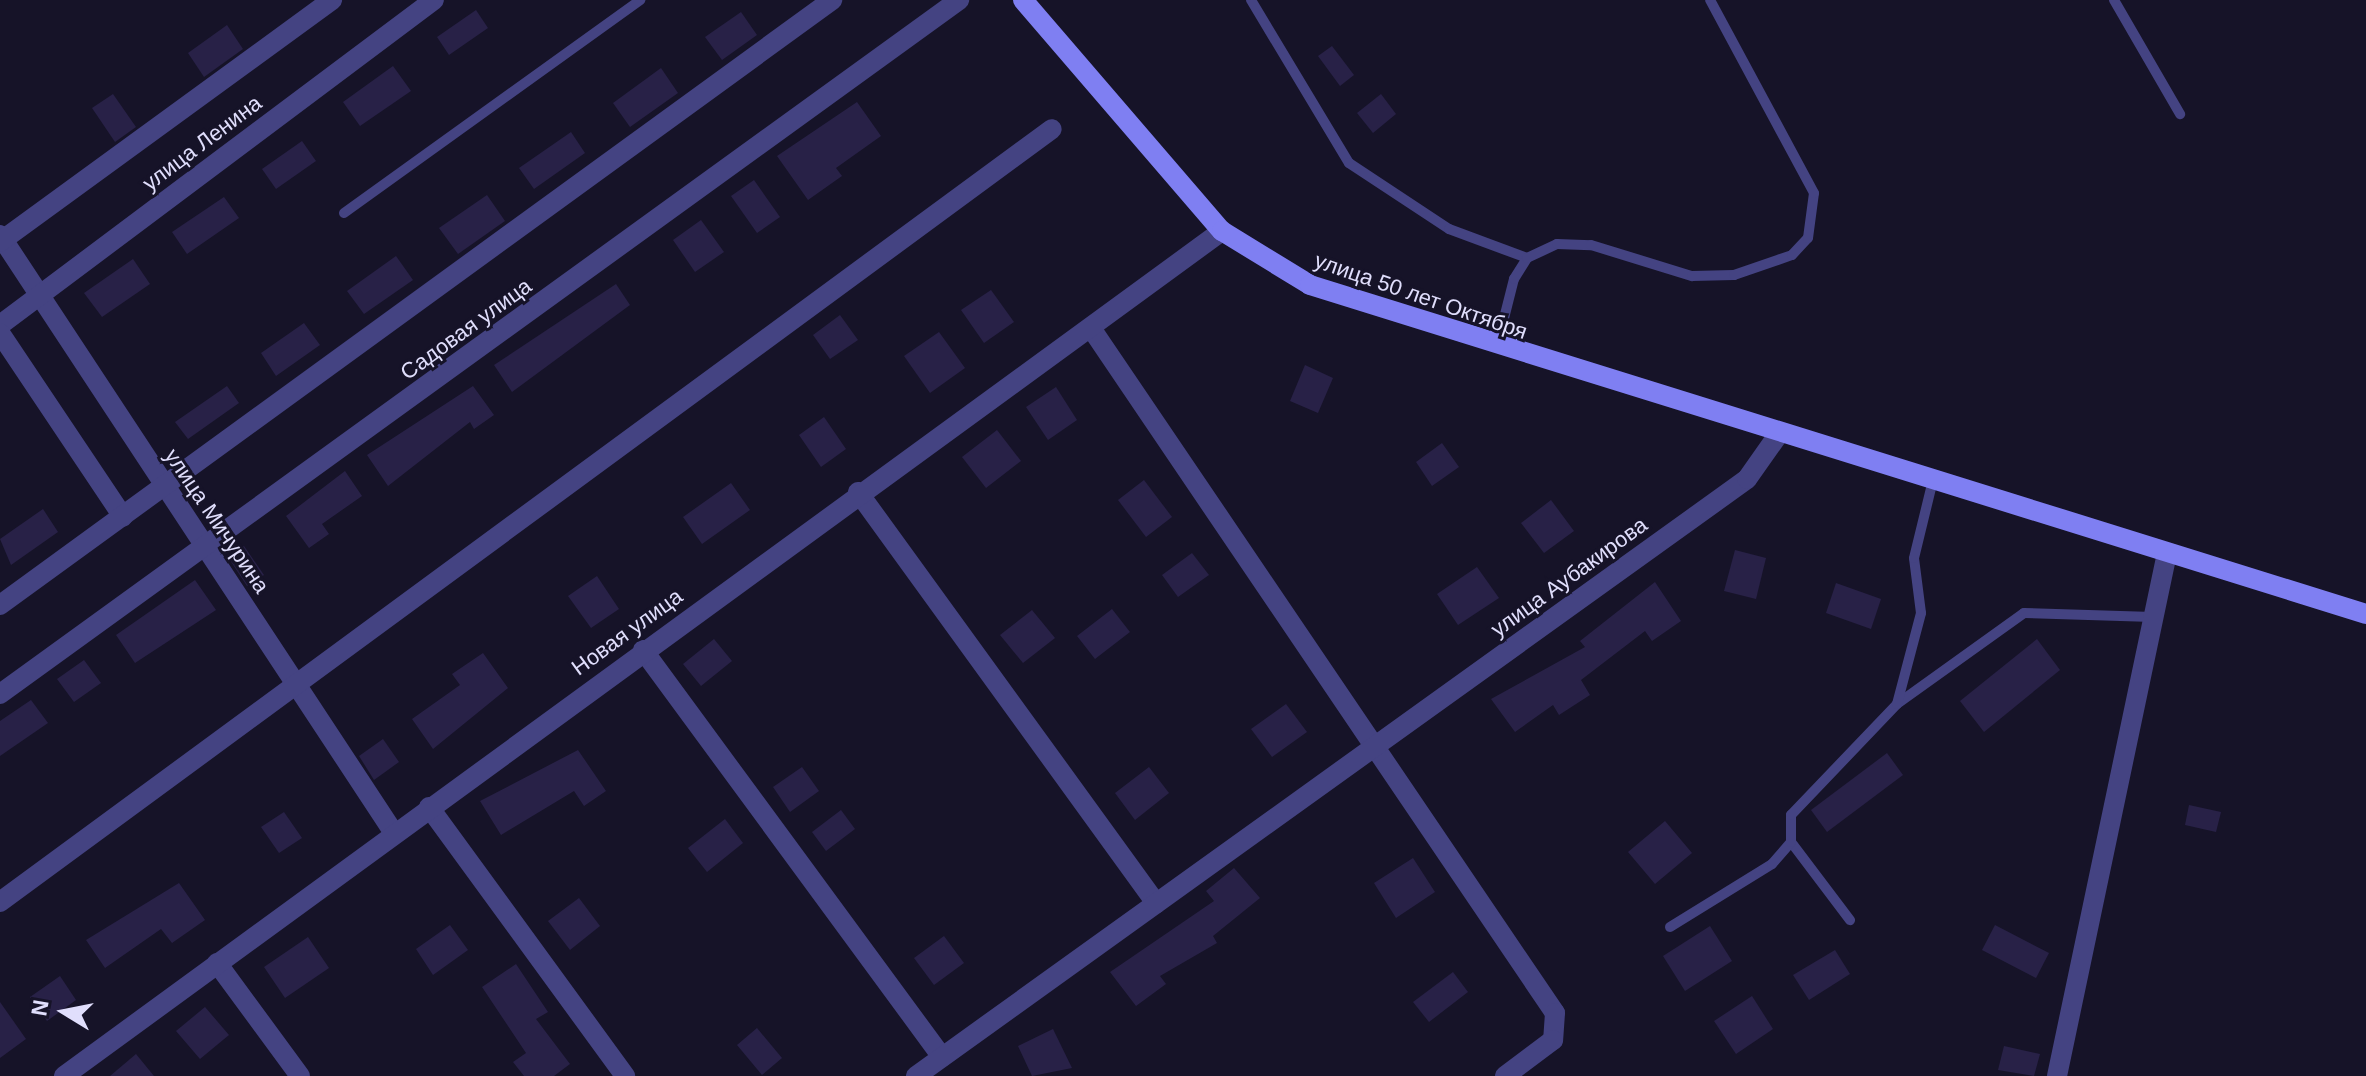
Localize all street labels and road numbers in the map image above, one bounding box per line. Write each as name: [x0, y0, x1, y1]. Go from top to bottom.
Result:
street label: улица Ленина: [137, 90, 267, 196]
street label: улица 50 лет Октября: [1311, 247, 1531, 345]
street label: Садовая улица: [395, 273, 537, 385]
street label: улица Мичурина: [159, 444, 275, 598]
street label: улица Аубакирова: [1486, 511, 1652, 643]
street label: Новая улица: [567, 583, 687, 681]

